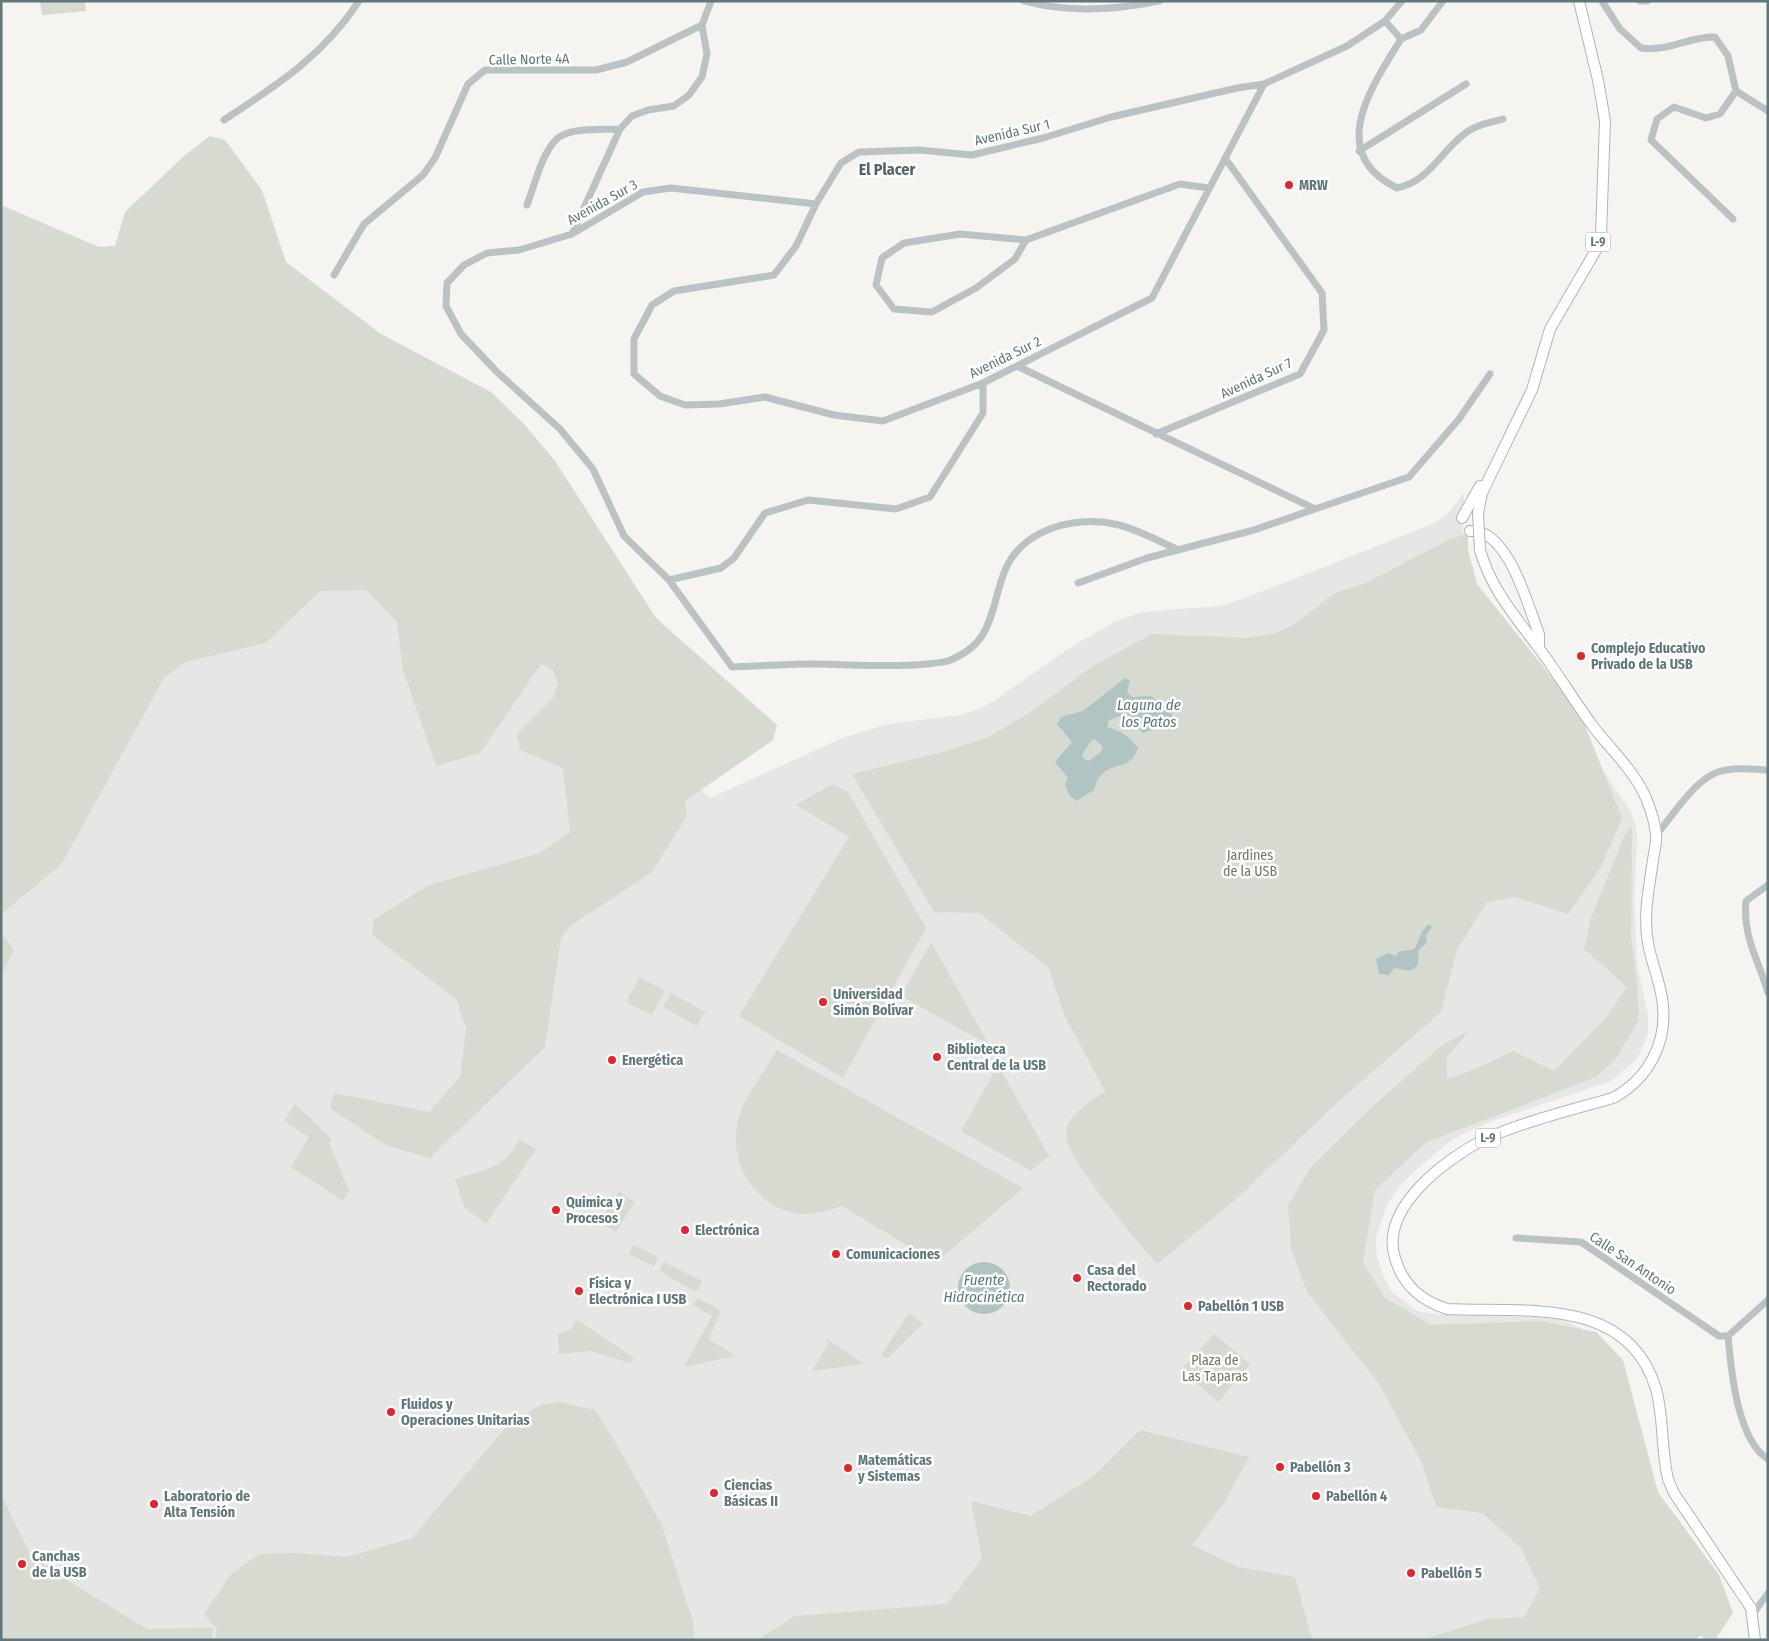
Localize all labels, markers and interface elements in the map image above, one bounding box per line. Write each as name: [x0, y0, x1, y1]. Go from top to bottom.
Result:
street label: Calle Norte 4A: [489, 50, 570, 69]
street label: Avenida Sur 1: [973, 116, 1051, 149]
district label: El Placer: [859, 160, 915, 179]
street label: Avenida Sur 3: [564, 176, 640, 229]
place label: MRW: [1299, 177, 1328, 194]
marker: MRW: [1283, 179, 1295, 191]
road number: L-9: [1586, 232, 1610, 252]
street label: Avenida Sur 2: [967, 333, 1044, 382]
street label: Avenida Sur 7: [1218, 354, 1295, 402]
place label: Complejo Educativo Privado de la USB: [1591, 640, 1706, 673]
marker: Complejo Educativo Privado de la USB: [1575, 650, 1587, 662]
water label: Laguna de los Patos: [1117, 696, 1181, 731]
park label: Jardines de la USB: [1223, 847, 1277, 880]
place label: Universidad Simón Bolívar: [833, 986, 914, 1019]
marker: Universidad Simón Bolívar: [817, 996, 829, 1008]
place label: Biblioteca Central de la USB: [947, 1041, 1046, 1074]
marker: Biblioteca Central de la USB: [931, 1051, 943, 1063]
place label: Energética: [622, 1052, 683, 1069]
marker: Energética: [606, 1054, 618, 1066]
road number: L-9: [1476, 1128, 1500, 1148]
place label: Quimica y Procesos: [566, 1194, 623, 1227]
marker: Quimica y Procesos: [550, 1204, 562, 1216]
place label: Electrónica: [695, 1222, 760, 1239]
marker: Electrónica: [679, 1224, 691, 1236]
street label: Calle San Antonio: [1586, 1228, 1679, 1299]
place label: Comunicaciones: [846, 1246, 940, 1263]
marker: Comunicaciones: [830, 1248, 842, 1260]
place label: Casa del Rectorado: [1087, 1262, 1147, 1295]
water label: Fuente Hidrocinética: [943, 1271, 1025, 1306]
marker: Casa del Rectorado: [1071, 1272, 1083, 1284]
place label: Física y Electrónica I USB: [589, 1275, 686, 1308]
marker: Física y Electrónica I USB: [573, 1285, 585, 1297]
place label: Pabellón 1 USB: [1198, 1298, 1284, 1315]
marker: Pabellón 1 USB: [1182, 1300, 1194, 1312]
park label: Plaza de Las Taparas: [1182, 1352, 1248, 1385]
place label: Fluidos y Operaciones Unitarias: [401, 1396, 530, 1429]
marker: Fluidos y Operaciones Unitarias: [385, 1406, 397, 1418]
place label: Matemáticas y Sistemas: [857, 1452, 932, 1485]
place label: Pabellón 3: [1290, 1459, 1351, 1476]
marker: Pabellón 3: [1274, 1461, 1286, 1473]
marker: Matemáticas y Sistemas: [842, 1462, 854, 1474]
place label: Ciencias Básicas II: [724, 1477, 778, 1510]
marker: Ciencias Básicas II: [708, 1487, 720, 1499]
place label: Laboratorio de Alta Tensión: [163, 1488, 250, 1521]
place label: Pabellón 4: [1326, 1488, 1387, 1505]
marker: Pabellón 4: [1310, 1490, 1322, 1502]
marker: Laboratorio de Alta Tensión: [148, 1498, 160, 1510]
place label: Canchas de la USB: [32, 1548, 87, 1581]
marker: Canchas de la USB: [16, 1558, 28, 1570]
place label: Pabellón 5: [1421, 1565, 1482, 1582]
marker: Pabellón 5: [1405, 1567, 1417, 1579]

